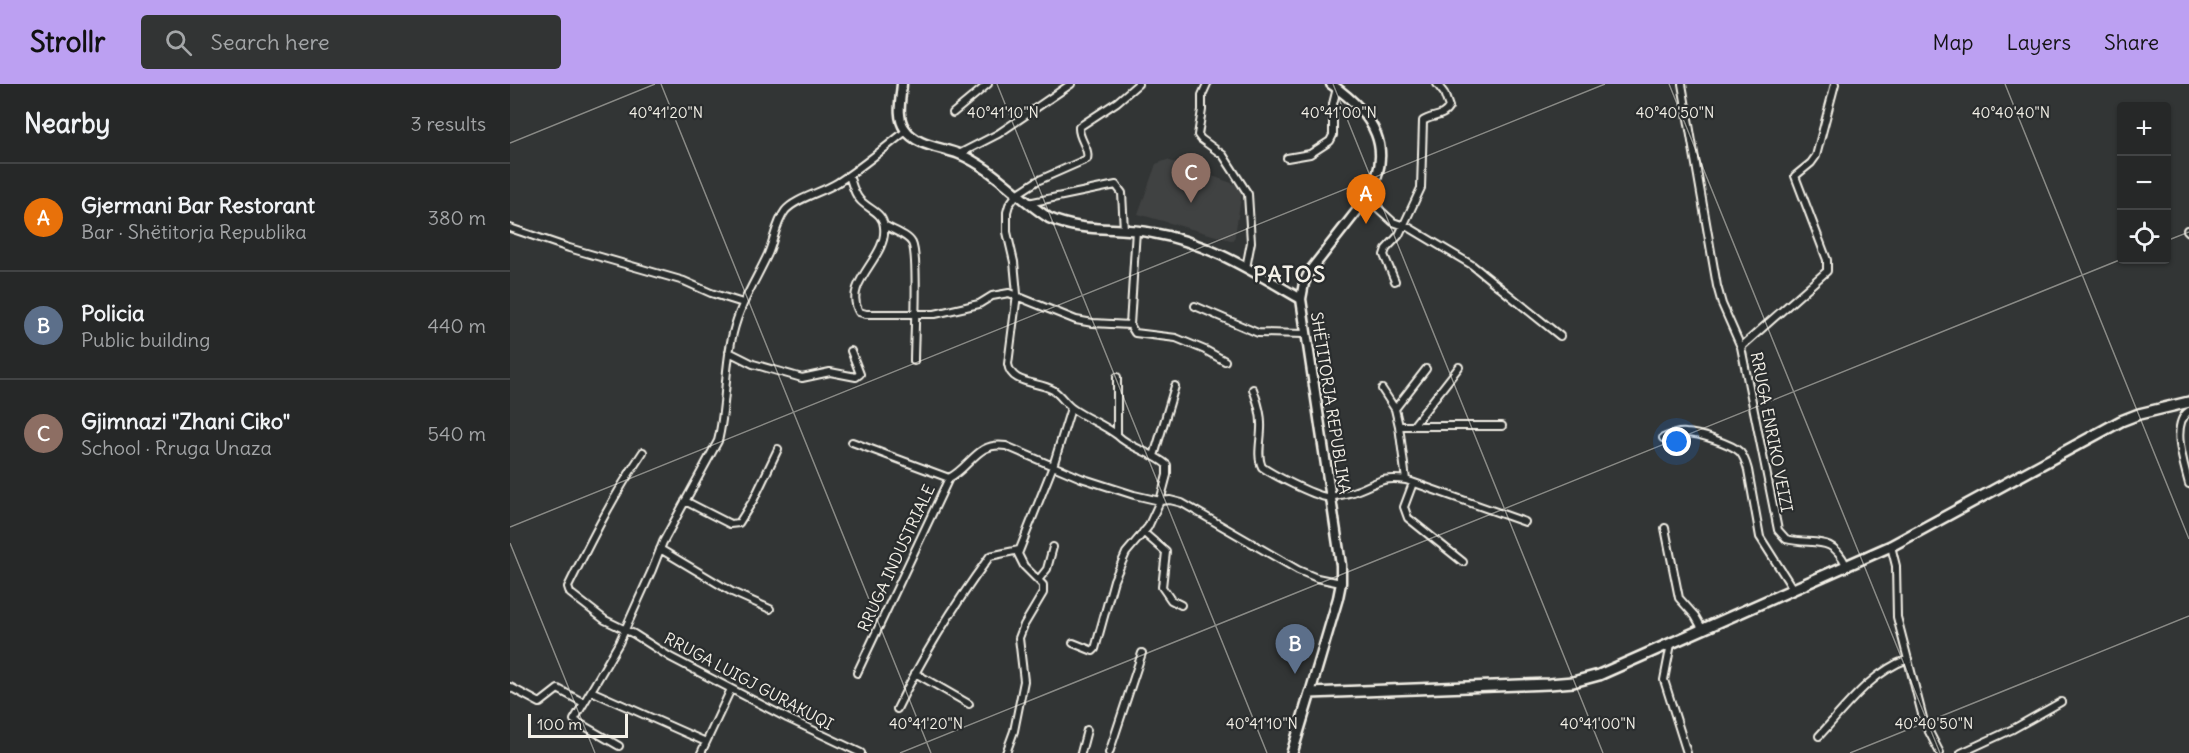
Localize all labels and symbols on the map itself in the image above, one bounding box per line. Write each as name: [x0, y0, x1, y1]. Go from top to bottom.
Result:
text: 40°41'20"N: [629, 103, 703, 122]
text: 40°41'10"N: [967, 103, 1039, 122]
text: 40°41'00"N: [1301, 103, 1377, 122]
text: 40°40'50"N: [1636, 103, 1714, 122]
text: 40°40'40"N: [1972, 103, 2050, 122]
pin: C: [1172, 154, 1210, 203]
pin: A: [1346, 174, 1386, 224]
district label: PATOS: [1253, 260, 1327, 288]
street label: SHËTITORJA REPUBLIKA: [1307, 310, 1355, 496]
street label: RRUGA ENRIKO VEIZI: [1747, 350, 1797, 514]
your location: [1662, 427, 1691, 456]
street label: RRUGA INDUSTRIALE: [853, 481, 939, 635]
pin: B: [1276, 624, 1314, 674]
street label: RRUGA LUIGJ GURAKUQI: [661, 628, 837, 734]
scale bar: [528, 711, 628, 738]
text: 40°41'20"N: [889, 714, 963, 733]
text: 40°41'10"N: [1226, 714, 1298, 733]
text: 40°41'00"N: [1560, 714, 1636, 733]
text: 40°40'50"N: [1895, 714, 1973, 733]

